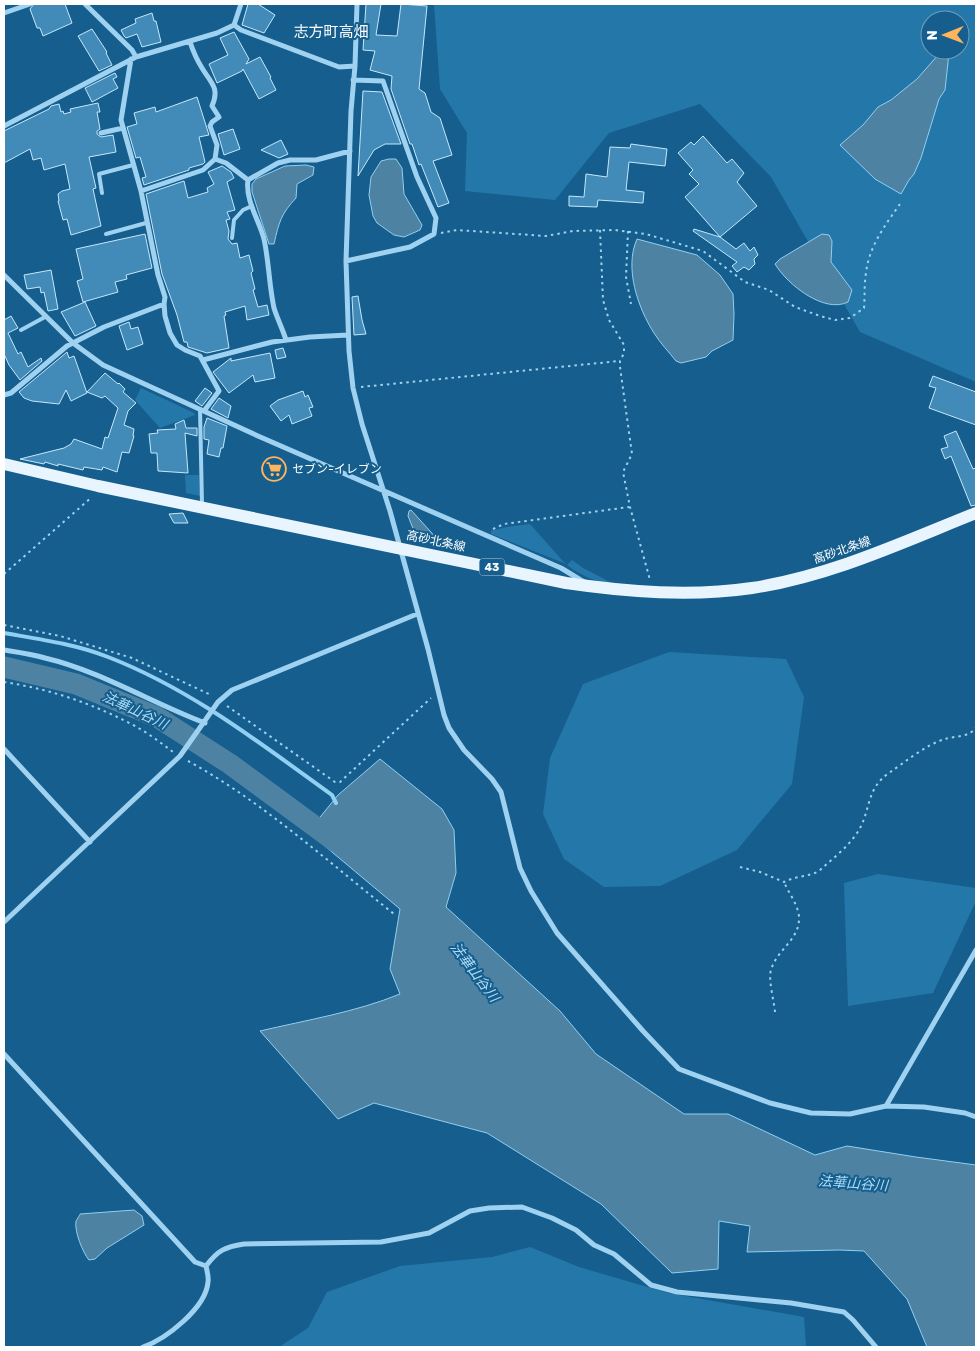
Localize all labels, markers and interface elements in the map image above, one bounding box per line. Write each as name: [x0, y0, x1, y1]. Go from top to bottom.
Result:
north arrow: [920, 10, 970, 60]
district label: 志方町高畑: [293, 23, 369, 41]
text: N: [924, 30, 941, 40]
supermarket icon: セブン-イレブン: [261, 456, 287, 482]
place label: セブン-イレブン: [292, 462, 382, 476]
street label: 高砂北条線: [405, 528, 467, 554]
street label: 高砂北条線: [811, 534, 873, 566]
road number: 43: [480, 558, 504, 576]
water label: 法華山谷川: [99, 688, 172, 734]
water label: 法華山谷川: [447, 939, 504, 1007]
water label: 法華山谷川: [817, 1173, 890, 1195]

